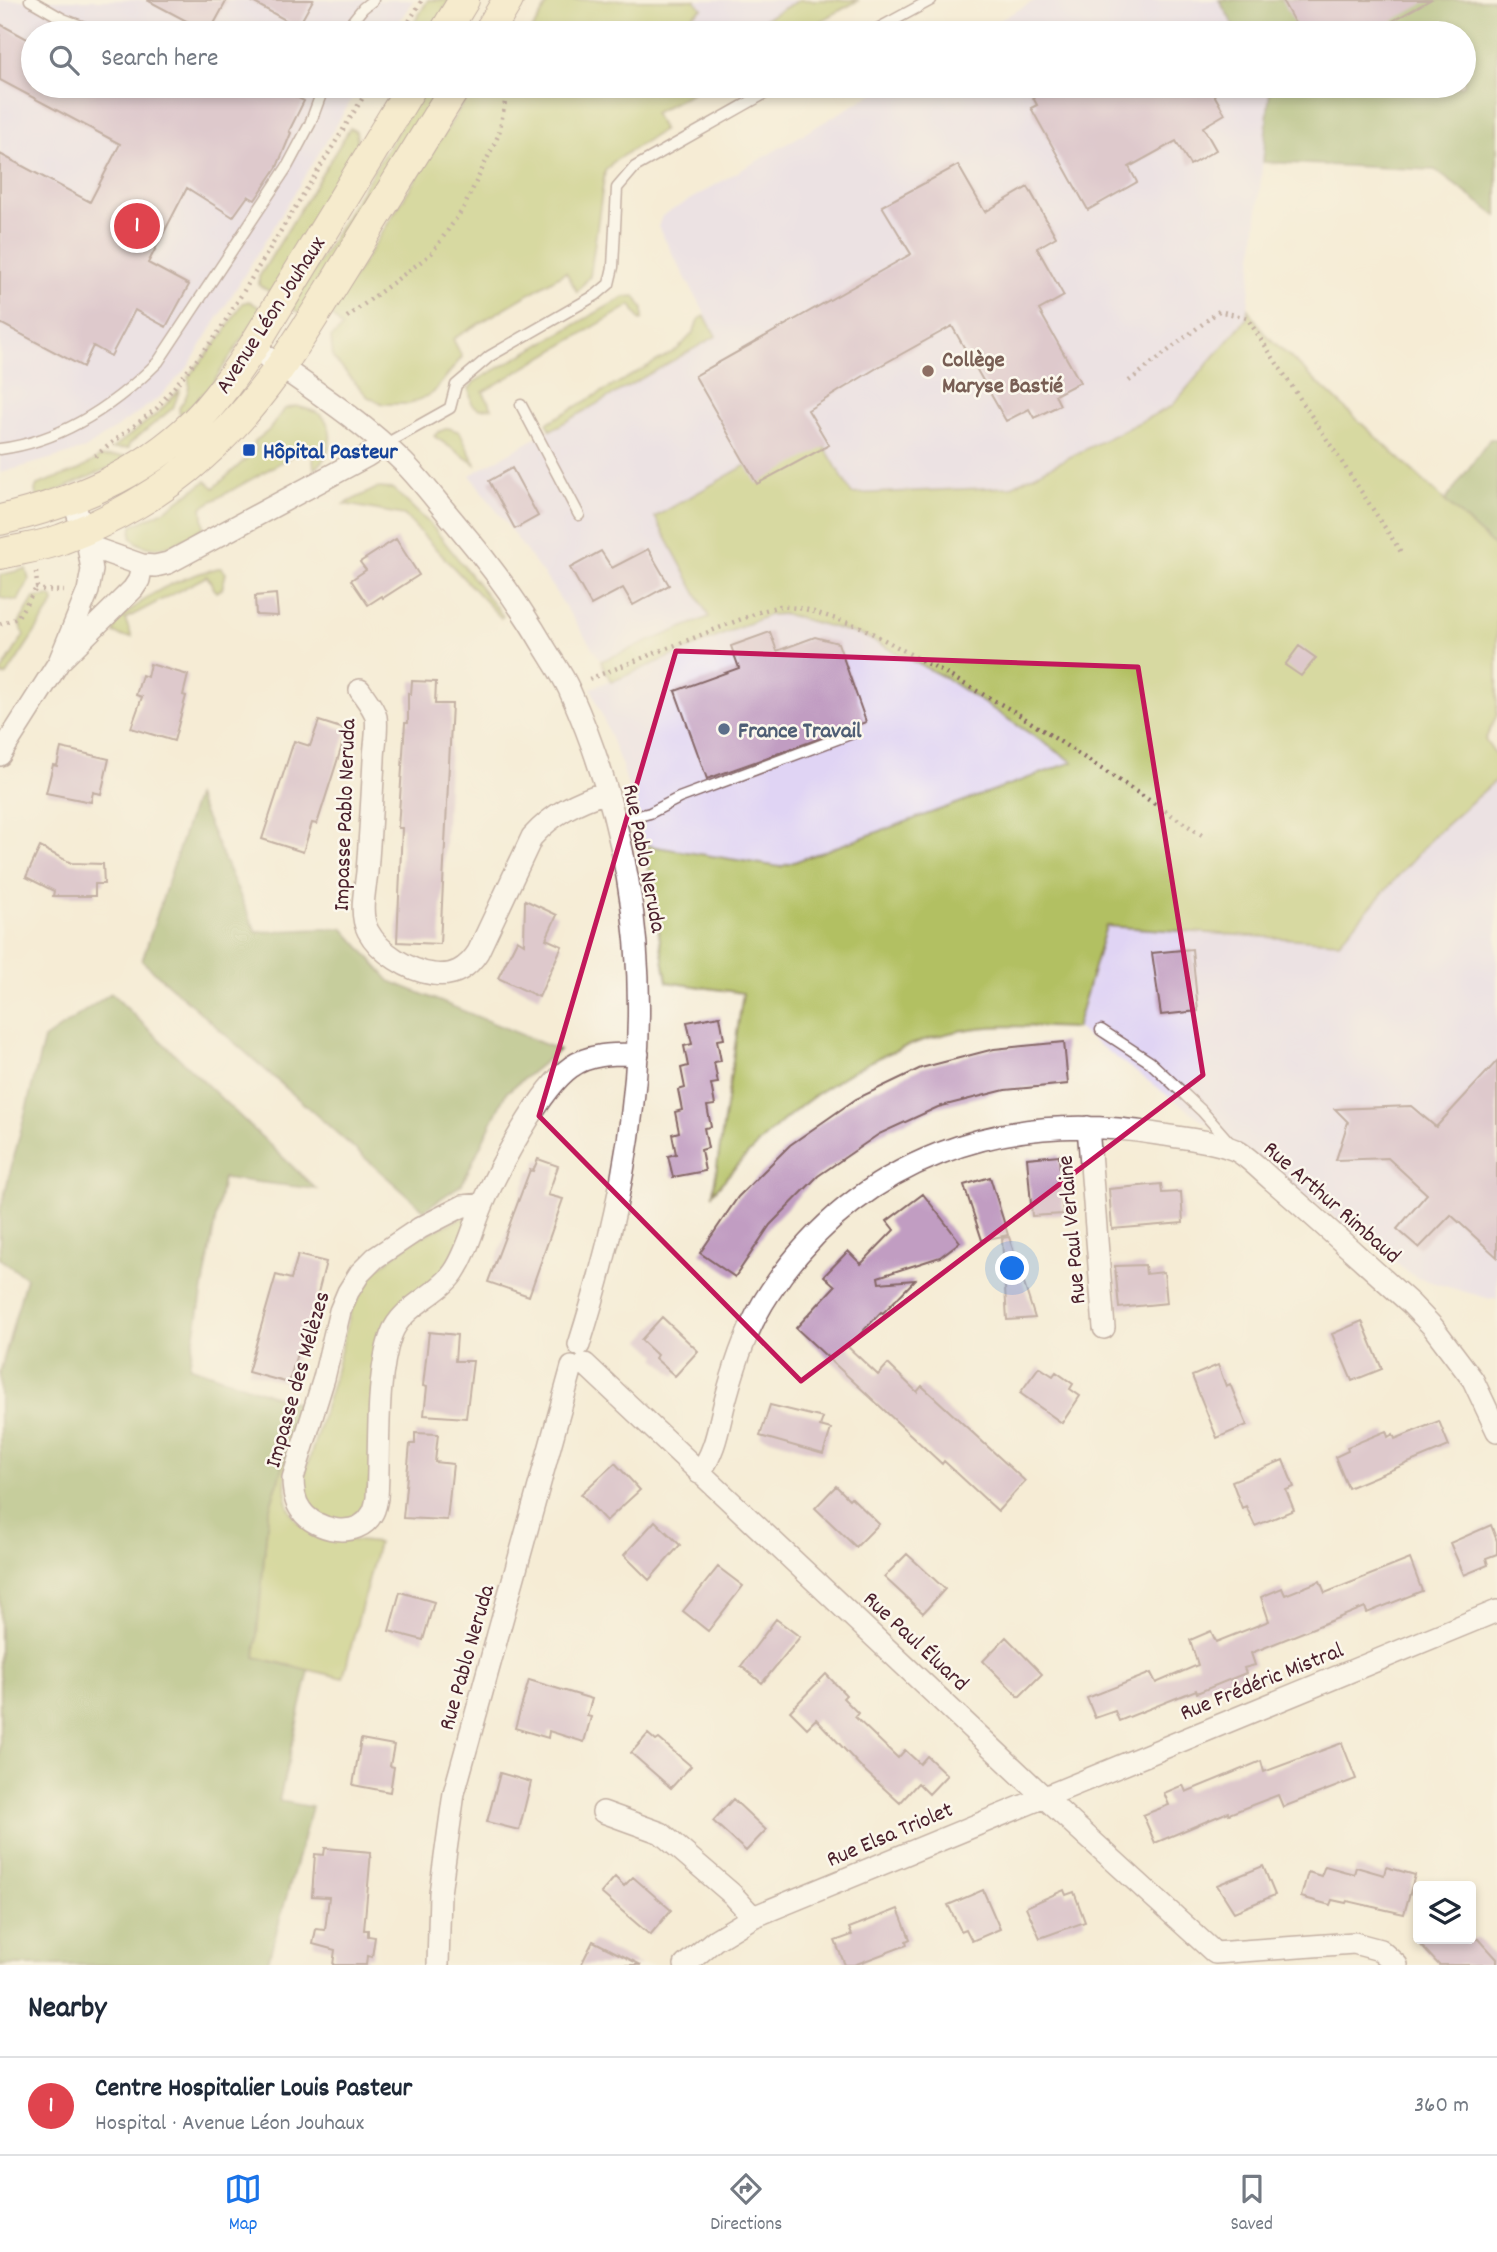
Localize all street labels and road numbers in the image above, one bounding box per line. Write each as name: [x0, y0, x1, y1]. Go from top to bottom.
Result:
street label: Avenue Léon Jouhaux: [209, 230, 336, 401]
street label: Impasse Pablo Neruda: [327, 717, 366, 912]
street label: Rue Pablo Neruda: [612, 782, 673, 937]
street label: Rue Arthur Rimbaud: [1255, 1134, 1407, 1273]
street label: Rue Paul Verlaine: [1051, 1154, 1096, 1306]
street label: Impasse des Mélèzes: [258, 1288, 340, 1472]
street label: Rue Pablo Neruda: [432, 1580, 505, 1735]
street label: Rue Paul Éluard: [854, 1585, 975, 1700]
street label: Rue Frédéric Mistral: [1176, 1635, 1350, 1731]
street label: Rue Elsa Triolet: [822, 1795, 959, 1878]

